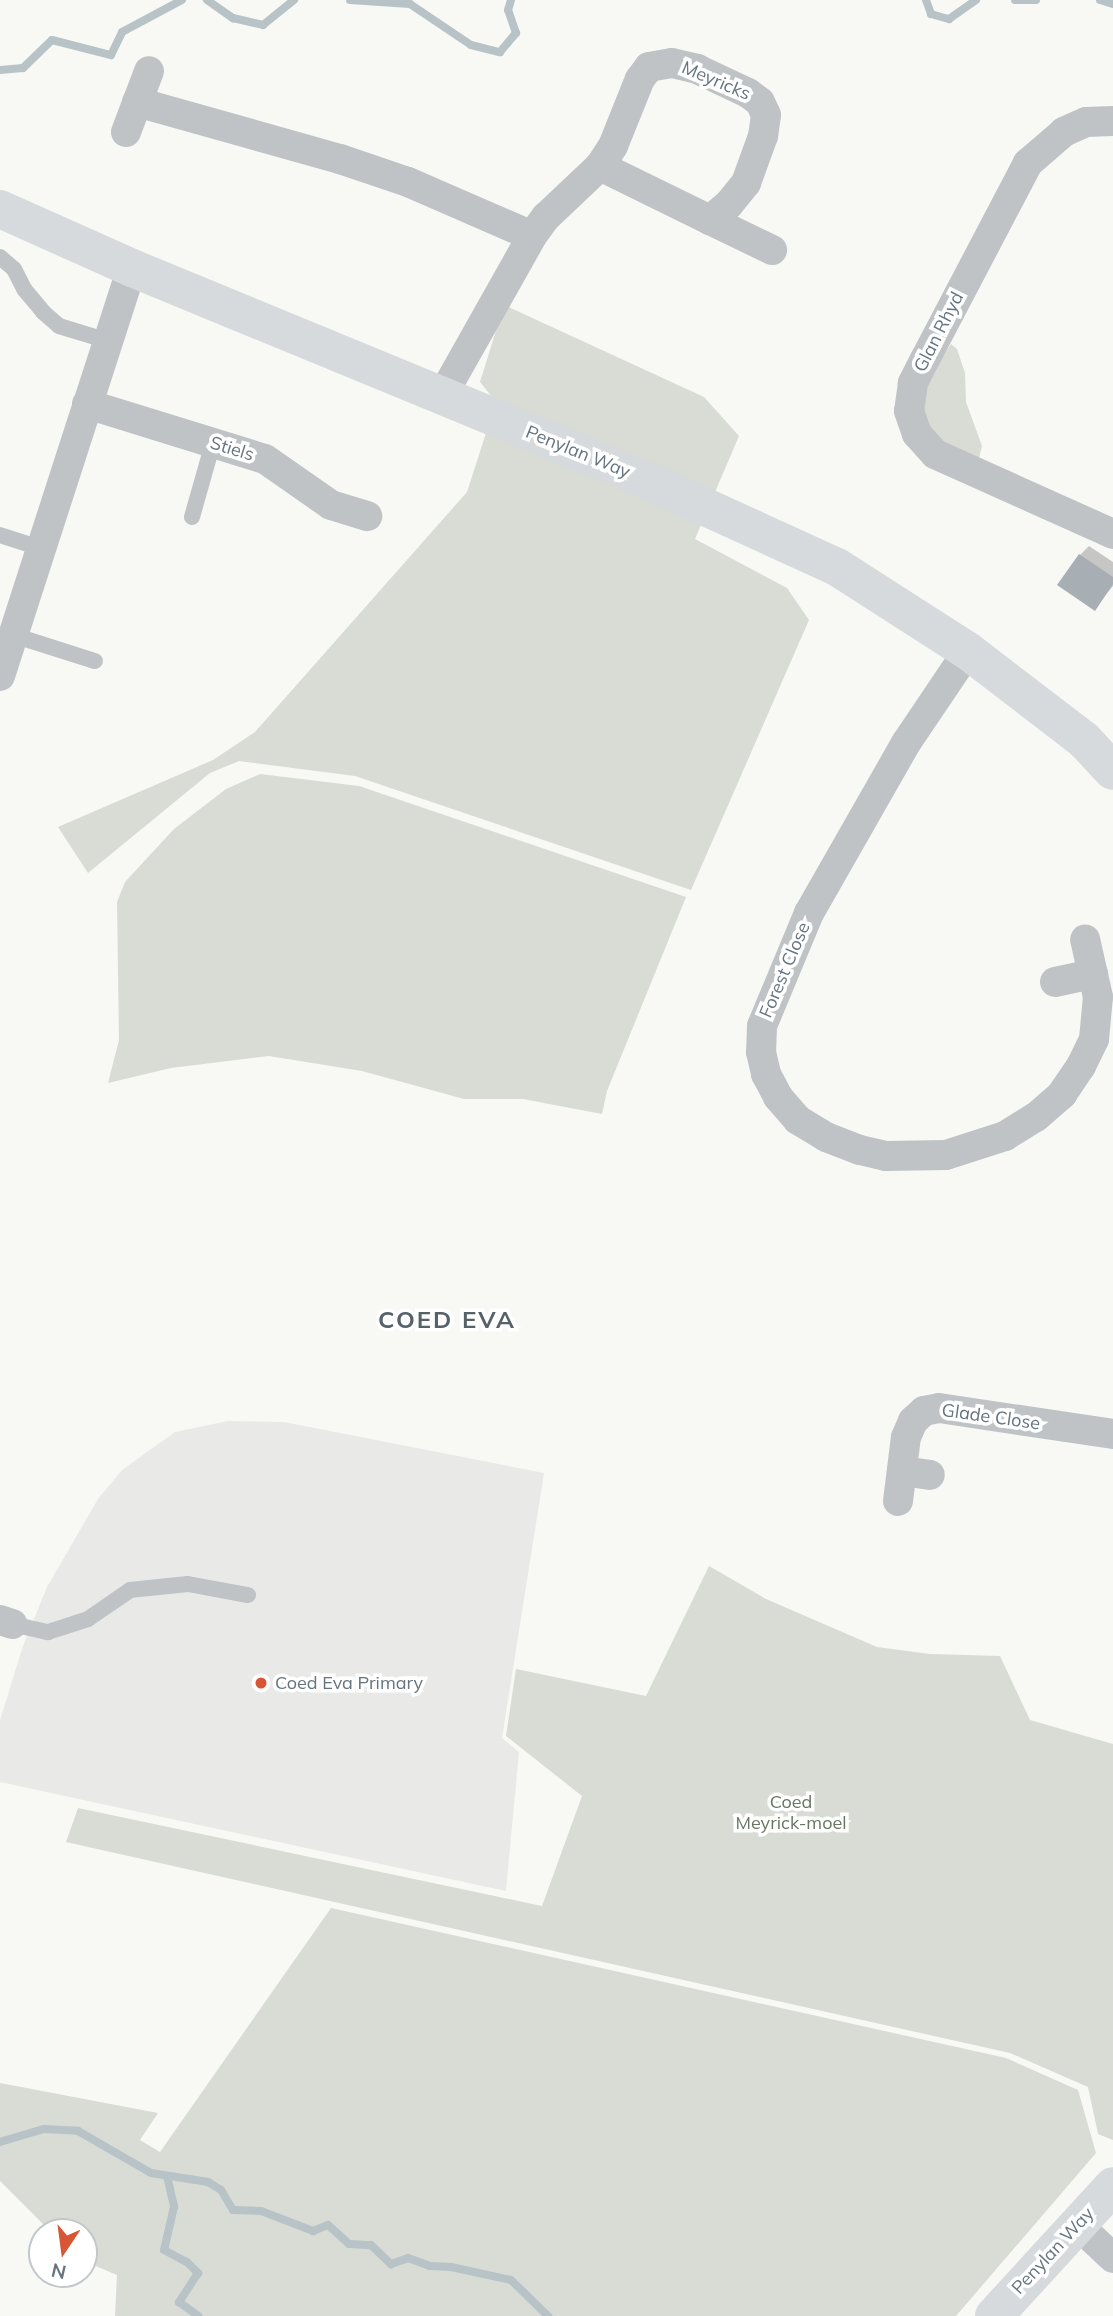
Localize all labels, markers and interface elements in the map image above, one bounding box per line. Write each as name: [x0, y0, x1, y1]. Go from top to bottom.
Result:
street label: Meyricks: [678, 57, 754, 105]
street label: Glan Rhyd: [910, 289, 968, 375]
street label: Penylan Way: [523, 421, 633, 483]
street label: Stiels: [207, 432, 257, 466]
street label: Forest Close: [755, 919, 815, 1021]
district label: COED EVA: [379, 1306, 515, 1334]
street label: Glade Close: [940, 1399, 1042, 1435]
place label: Coed Eva Primary: [275, 1672, 423, 1694]
marker: Coed Eva Primary: [253, 1675, 269, 1691]
park label: Coed Meyrick-moel: [735, 1792, 847, 1834]
street label: Penylan Way: [1007, 2203, 1099, 2299]
north arrow: [28, 2218, 98, 2288]
text: N: [49, 2258, 68, 2285]

